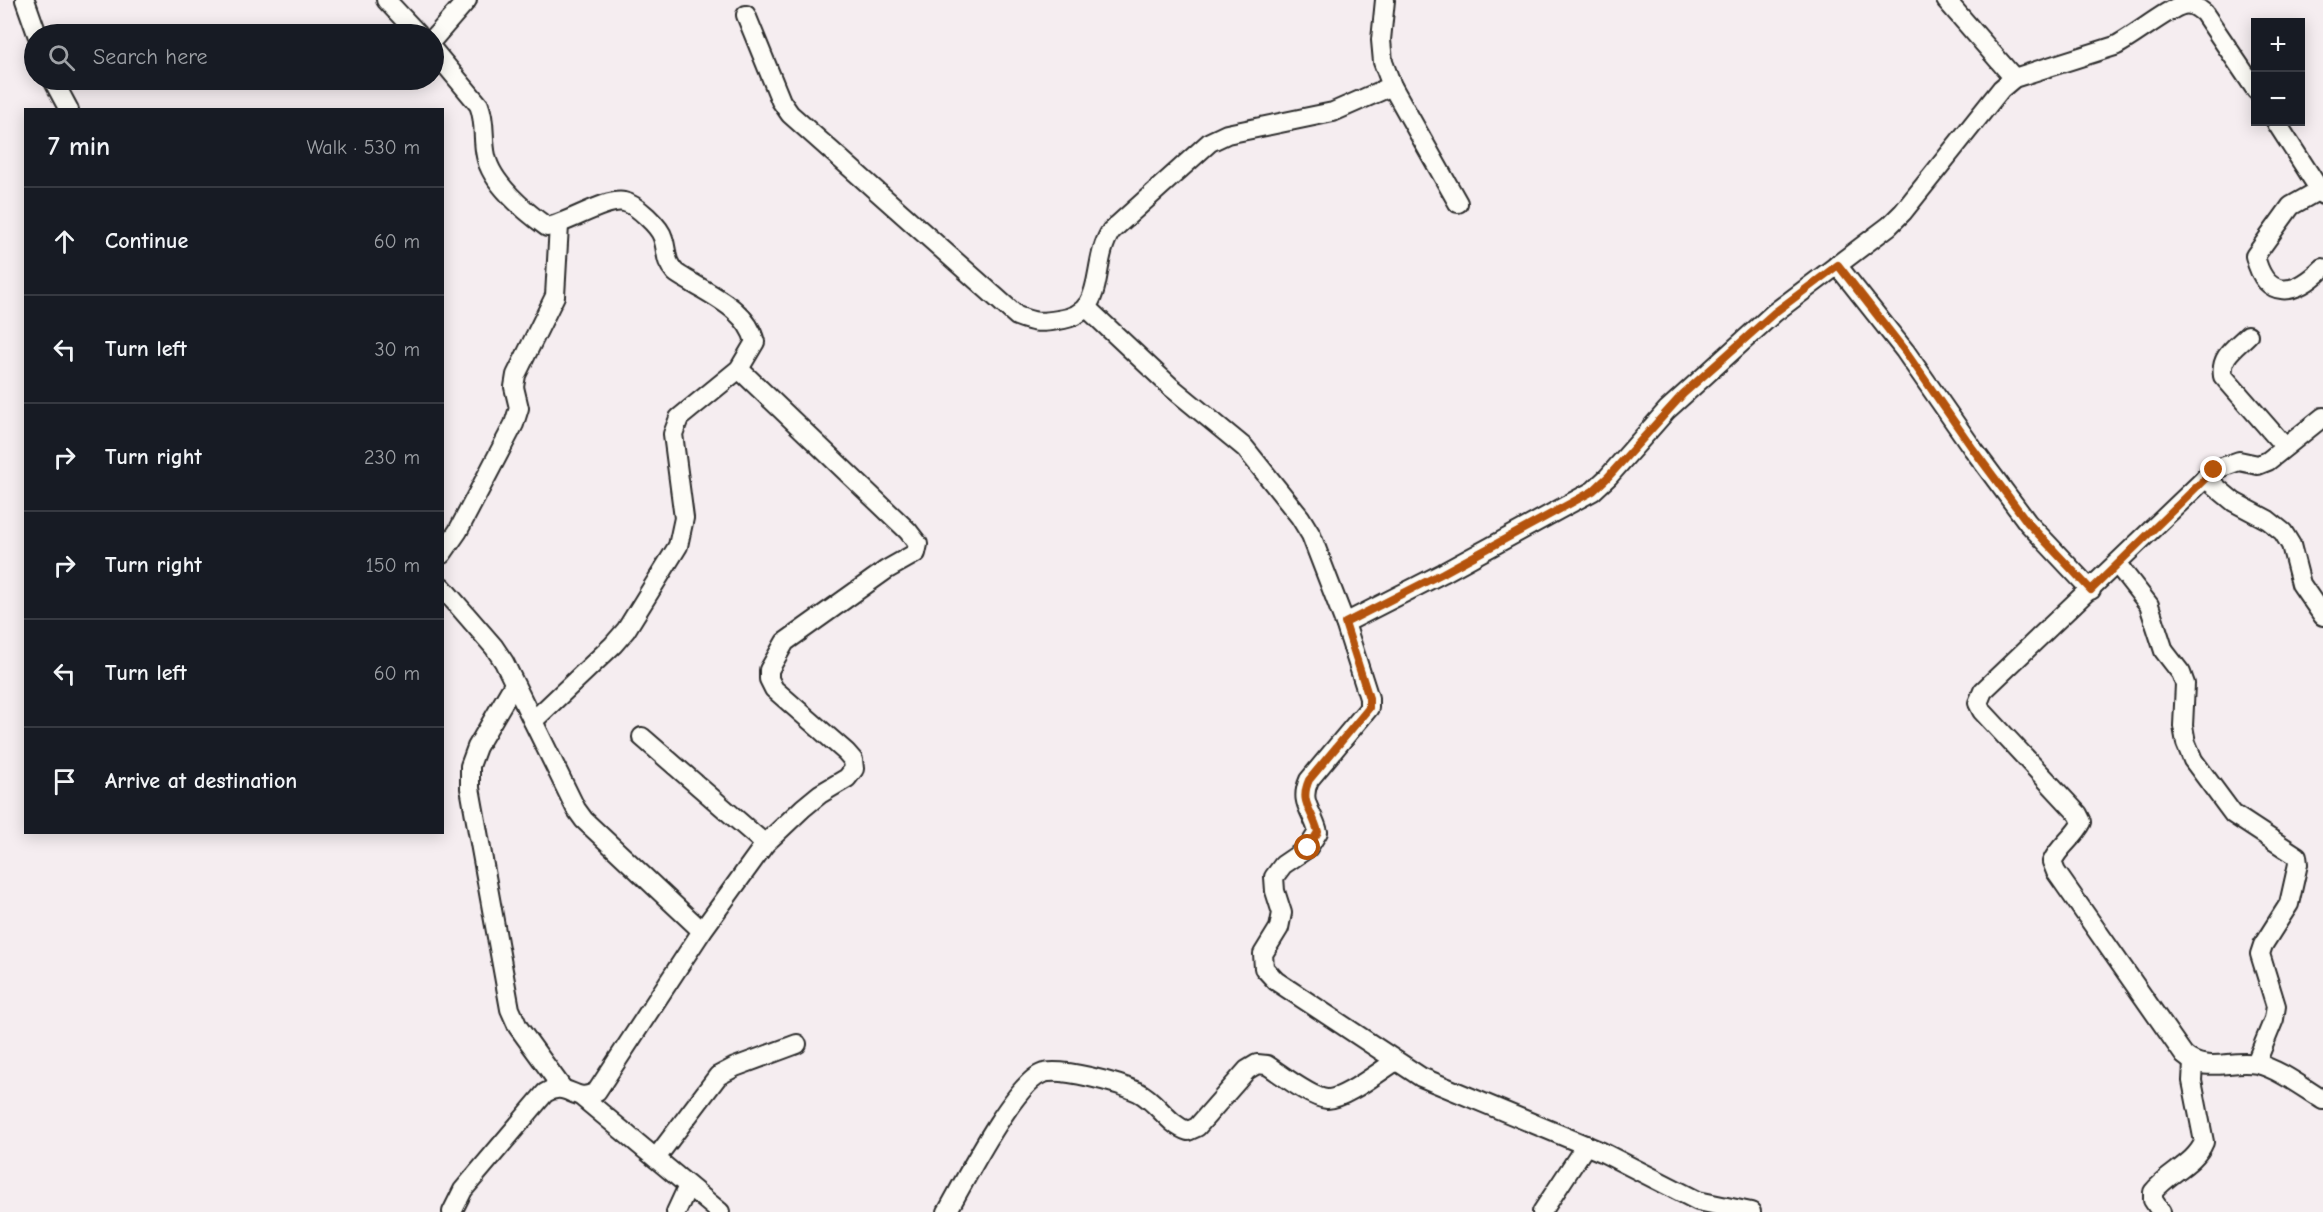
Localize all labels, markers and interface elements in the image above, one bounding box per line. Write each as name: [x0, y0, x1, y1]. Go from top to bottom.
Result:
map controls: [2251, 18, 2305, 126]
button: +: [2251, 18, 2305, 72]
search box: [24, 24, 444, 90]
icon: search: [45, 41, 78, 74]
text: Search here: [93, 44, 208, 70]
button: −: [2251, 72, 2305, 126]
text: 7 min: [48, 132, 110, 162]
text: Walk · 530 m: [306, 136, 420, 159]
icon: ahead: [48, 225, 81, 258]
text: Continue: [105, 228, 188, 254]
text: 60 m: [374, 230, 420, 253]
icon: left: [48, 333, 81, 366]
text: Turn left: [105, 336, 187, 362]
text: 30 m: [374, 338, 420, 361]
icon: right: [48, 441, 81, 474]
text: Turn right: [105, 444, 202, 470]
text: 230 m: [364, 446, 420, 469]
route end: [2200, 456, 2226, 482]
icon: right: [48, 549, 81, 582]
text: Turn right: [105, 552, 202, 578]
text: 150 m: [366, 554, 420, 577]
icon: left: [48, 657, 81, 690]
text: Turn left: [105, 660, 187, 686]
text: 60 m: [374, 662, 420, 685]
icon: arrive: [48, 765, 81, 798]
text: Arrive at destination: [105, 768, 297, 794]
route start: [1294, 834, 1320, 860]

